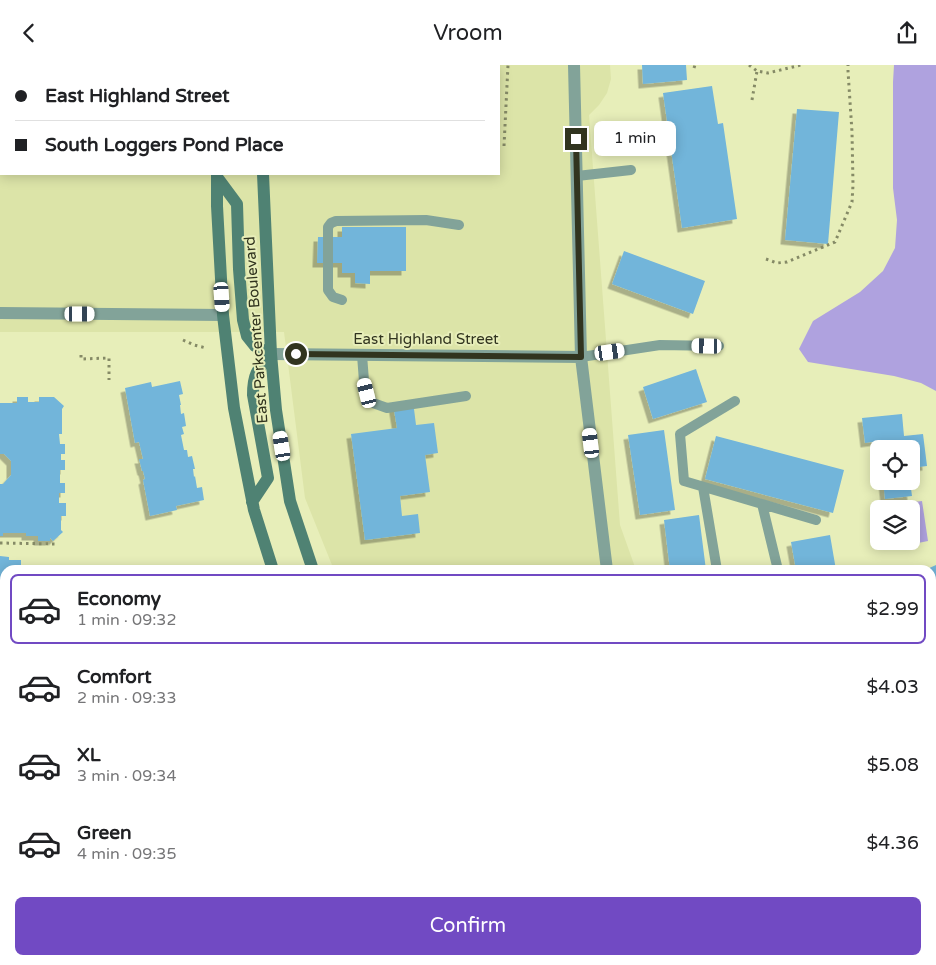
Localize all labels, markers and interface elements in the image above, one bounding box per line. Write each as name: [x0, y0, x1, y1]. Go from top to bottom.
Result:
icon: back: [15, 19, 43, 47]
icon: share: [893, 19, 921, 47]
text: Vroom: [433, 20, 503, 46]
text: East Highland Street: [45, 85, 230, 107]
callout: 1 min: [594, 121, 676, 157]
route end: [565, 128, 587, 150]
text: 1 min: [614, 128, 656, 148]
text: South Loggers Pond Place: [45, 134, 284, 156]
street label: East Parkcenter Boulevard: [240, 236, 272, 424]
car: [213, 282, 230, 312]
car: [65, 307, 95, 322]
street label: East Highland Street: [353, 330, 499, 348]
car: [691, 338, 722, 354]
car: [594, 342, 625, 362]
route start: [285, 343, 307, 365]
car: [356, 377, 377, 409]
car: [581, 427, 600, 459]
car: [272, 430, 291, 462]
map controls: [870, 440, 920, 550]
button: locate: [870, 440, 920, 490]
button: layers: [870, 500, 920, 550]
icon: car: [17, 587, 62, 632]
text: Economy: [77, 588, 161, 610]
text: $2.99: [867, 598, 919, 620]
text: 1 min · 09:32: [77, 610, 176, 630]
icon: car: [17, 665, 62, 710]
text: Comfort: [77, 666, 151, 688]
text: $4.03: [867, 676, 919, 698]
text: 2 min · 09:33: [77, 688, 176, 708]
icon: car: [17, 743, 62, 788]
text: XL: [77, 744, 101, 766]
text: $5.08: [867, 754, 919, 776]
text: 3 min · 09:34: [77, 766, 176, 786]
icon: car: [17, 821, 62, 866]
text: Green: [77, 822, 131, 844]
text: $4.36: [867, 832, 919, 854]
text: 4 min · 09:35: [77, 844, 176, 864]
button: Confirm: [15, 897, 921, 955]

